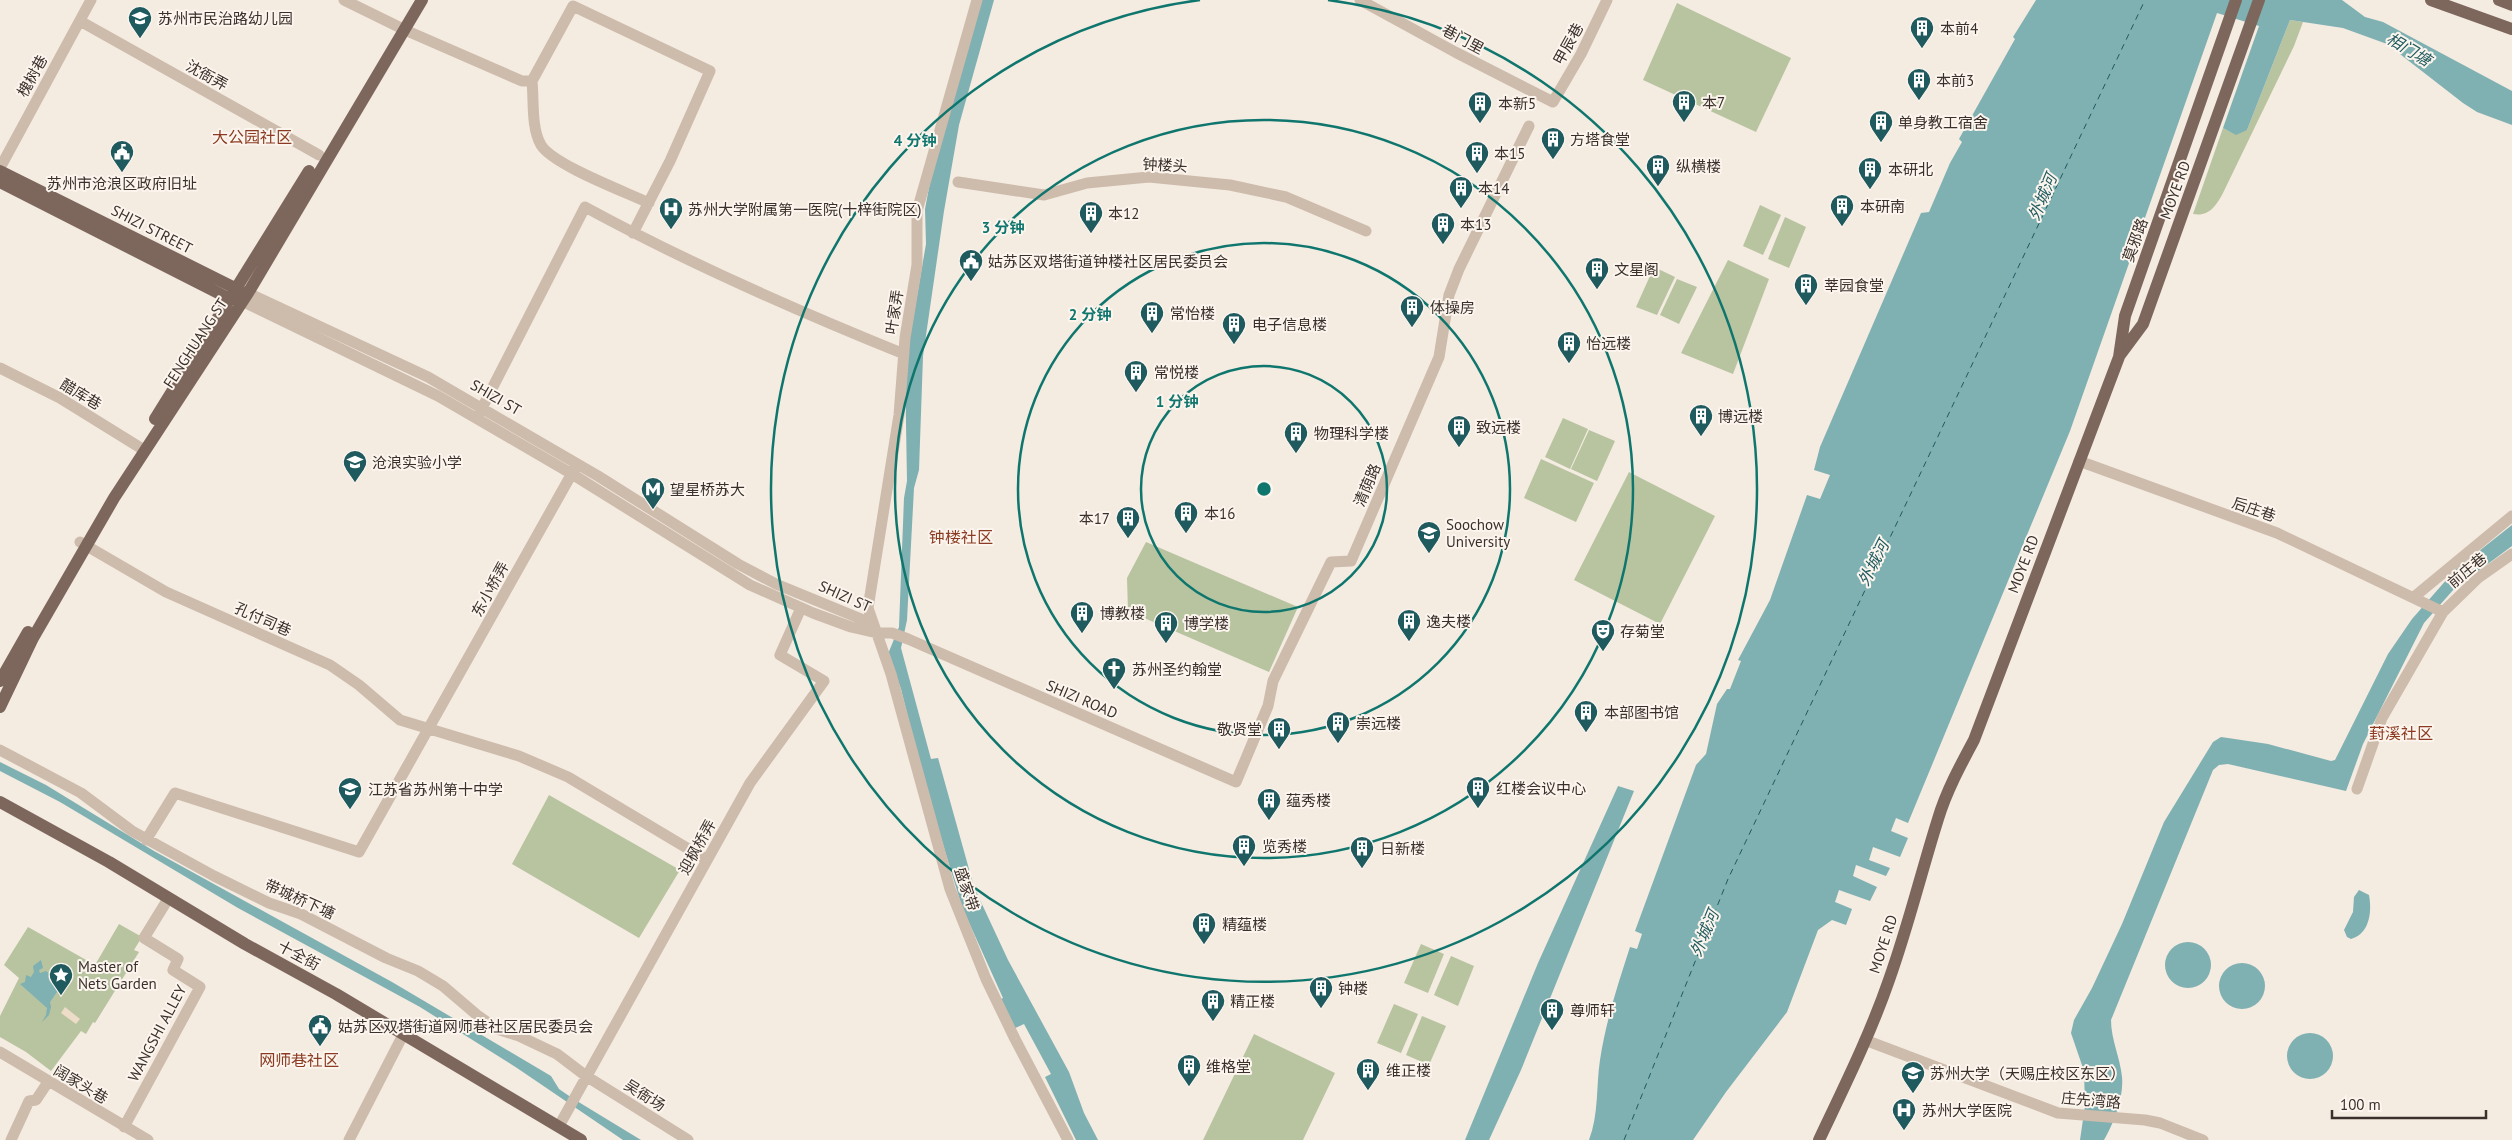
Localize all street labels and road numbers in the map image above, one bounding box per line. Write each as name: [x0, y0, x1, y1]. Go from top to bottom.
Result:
street label: 巷门里: [1439, 20, 1487, 58]
street label: 甲辰巷: [1549, 20, 1587, 68]
street label: 槐树巷: [13, 52, 51, 100]
street label: 沈衙弄: [183, 56, 231, 94]
street label: 钟楼头: [1142, 154, 1188, 176]
street label: MOYE RD: [2156, 158, 2194, 222]
street label: SHIZI STREET: [108, 200, 196, 258]
street label: 莫邪路: [2118, 216, 2152, 264]
street label: 叶家弄: [881, 288, 907, 336]
street label: FENGHUANG ST: [159, 294, 231, 391]
street label: 醋库巷: [57, 374, 105, 414]
street label: SHIZI ST: [467, 375, 525, 419]
street label: 清荫路: [1349, 461, 1385, 509]
street label: 后庄巷: [2230, 493, 2278, 525]
street label: MOYE RD: [2003, 532, 2043, 596]
street label: 前庄巷: [2444, 548, 2490, 592]
street label: 东小桥弄: [467, 558, 513, 620]
street label: SHIZI ST: [816, 576, 875, 616]
street label: 孔付司巷: [232, 598, 294, 640]
street label: SHIZI ROAD: [1043, 675, 1121, 723]
street label: 迎枫桥弄: [674, 816, 720, 878]
street label: 盛家带: [951, 865, 983, 913]
street label: 带城桥下塘: [262, 875, 338, 923]
street label: MOYE RD: [1865, 912, 1901, 976]
street label: 十全街: [275, 936, 323, 974]
street label: WANGSHI ALLEY: [124, 981, 191, 1085]
street label: 阔家头巷: [50, 1060, 112, 1108]
street label: 吴衙场: [621, 1075, 669, 1115]
street label: 庄先湾路: [2060, 1088, 2122, 1112]

